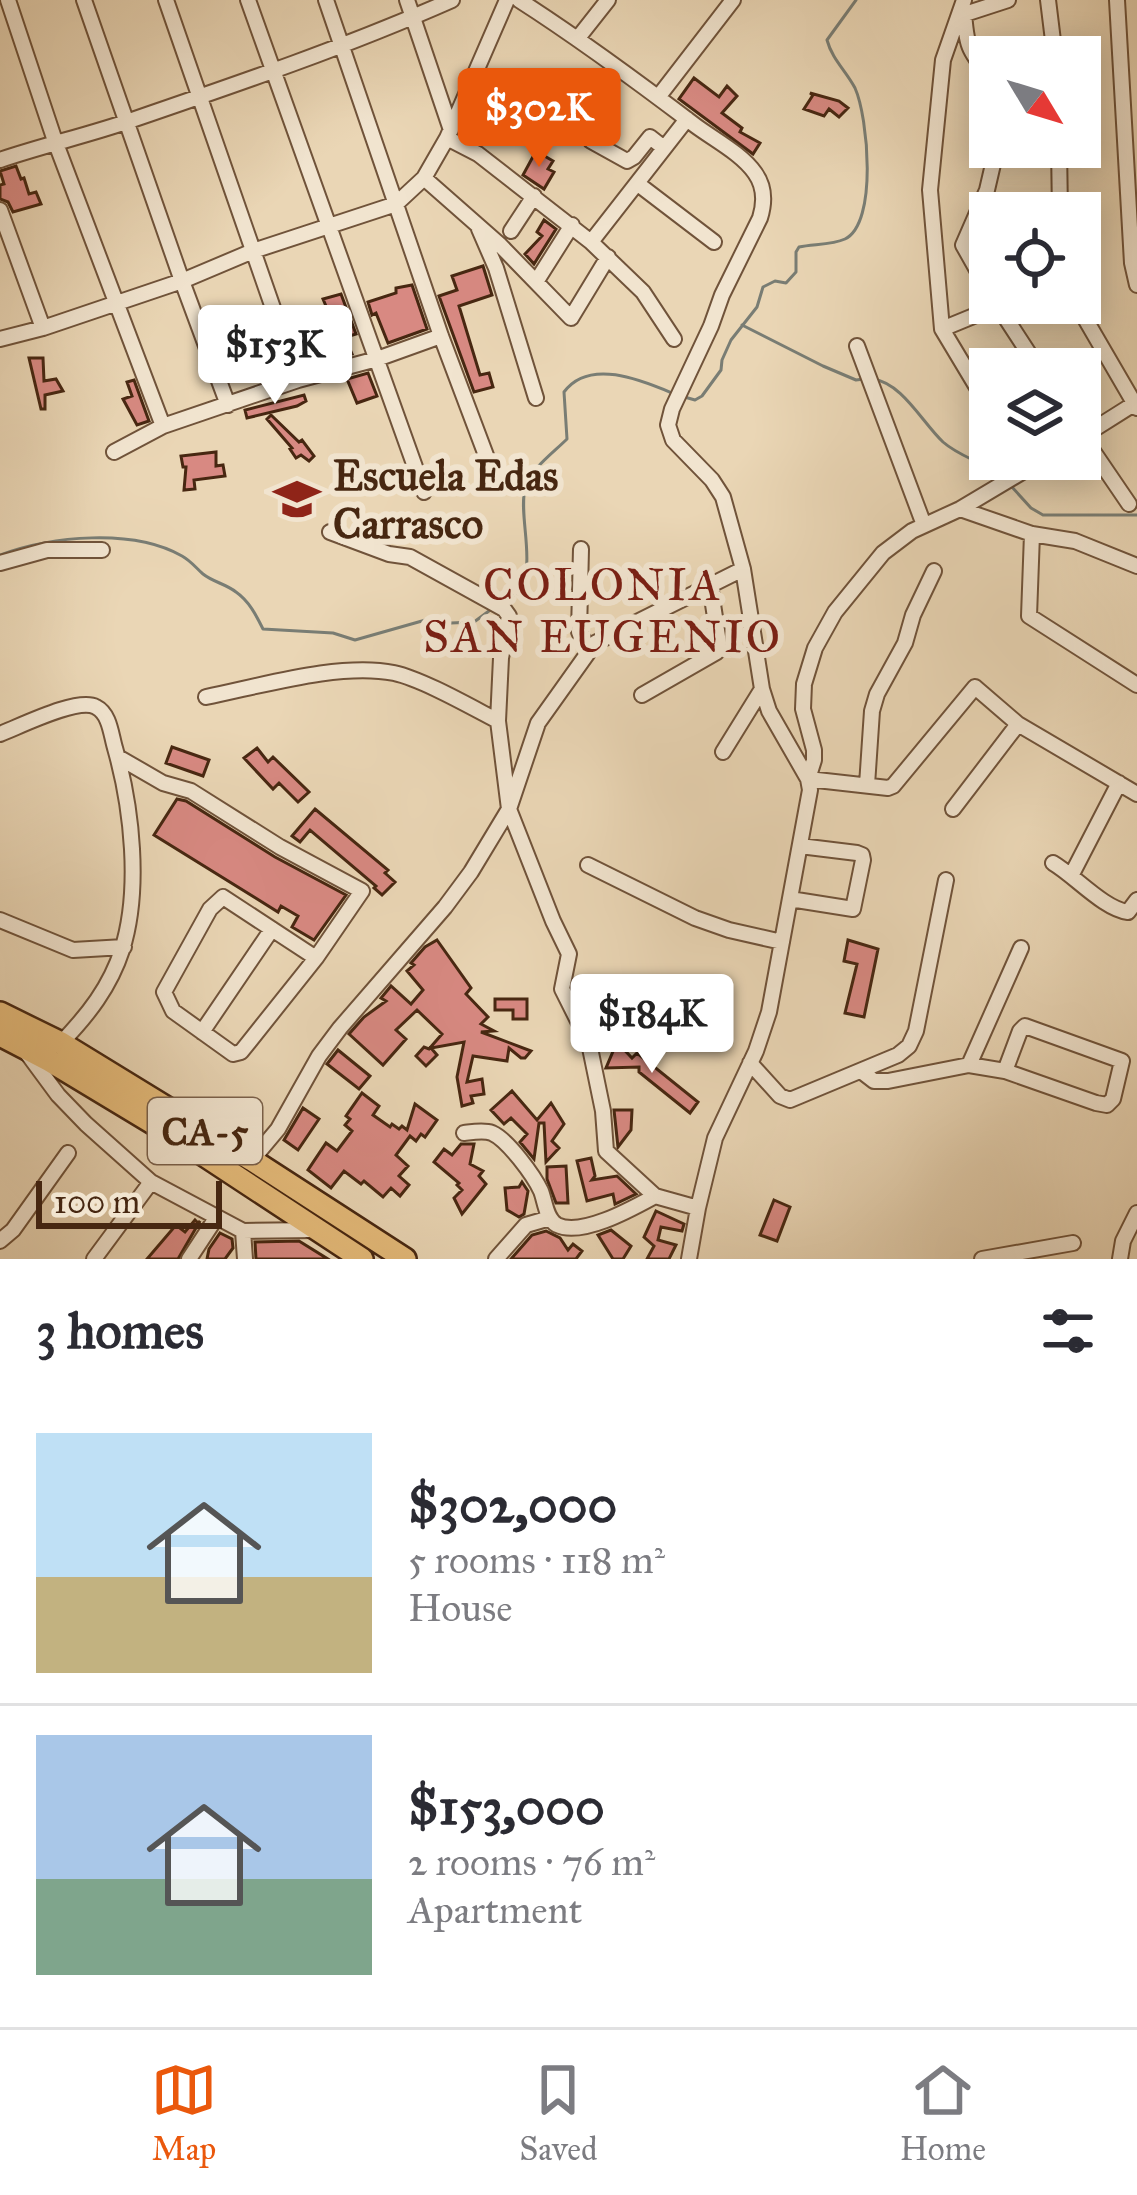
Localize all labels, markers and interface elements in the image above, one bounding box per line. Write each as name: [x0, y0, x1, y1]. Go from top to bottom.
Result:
north arrow: [969, 36, 1101, 168]
map controls: [969, 36, 1101, 480]
pin: $302K: [455, 68, 623, 170]
text: $302K: [485, 83, 593, 131]
button: locate: [969, 192, 1101, 324]
pin: $153K: [191, 305, 359, 407]
text: $153K: [225, 320, 325, 368]
button: layers: [969, 348, 1101, 480]
place label: Escuela Edas Carrasco: [333, 450, 558, 550]
school or university icon: Escuela Edas Carrasco: [272, 474, 322, 524]
district label: COLONIA SAN EUGENIO: [423, 557, 783, 664]
pin: $184K: [568, 974, 736, 1076]
text: $184K: [598, 989, 706, 1037]
road number: CA-5: [148, 1098, 262, 1164]
scale bar: [36, 1175, 222, 1228]
text: 100 m: [54, 1182, 140, 1222]
icon: filters: [1035, 1298, 1101, 1364]
text: 3 homes: [36, 1300, 204, 1362]
text: $302,000: [408, 1474, 617, 1536]
icon: home: [132, 1481, 276, 1625]
text: 5 rooms · 118 m²: [408, 1536, 665, 1584]
text: House: [408, 1584, 512, 1632]
text: $153,000: [408, 1776, 605, 1838]
icon: home: [132, 1783, 276, 1927]
text: 2 rooms · 76 m²: [408, 1838, 655, 1886]
text: Apartment: [408, 1886, 582, 1934]
tab: Map: [151, 2057, 217, 2169]
tab: Saved: [519, 2057, 598, 2169]
tab: Home: [900, 2057, 986, 2169]

